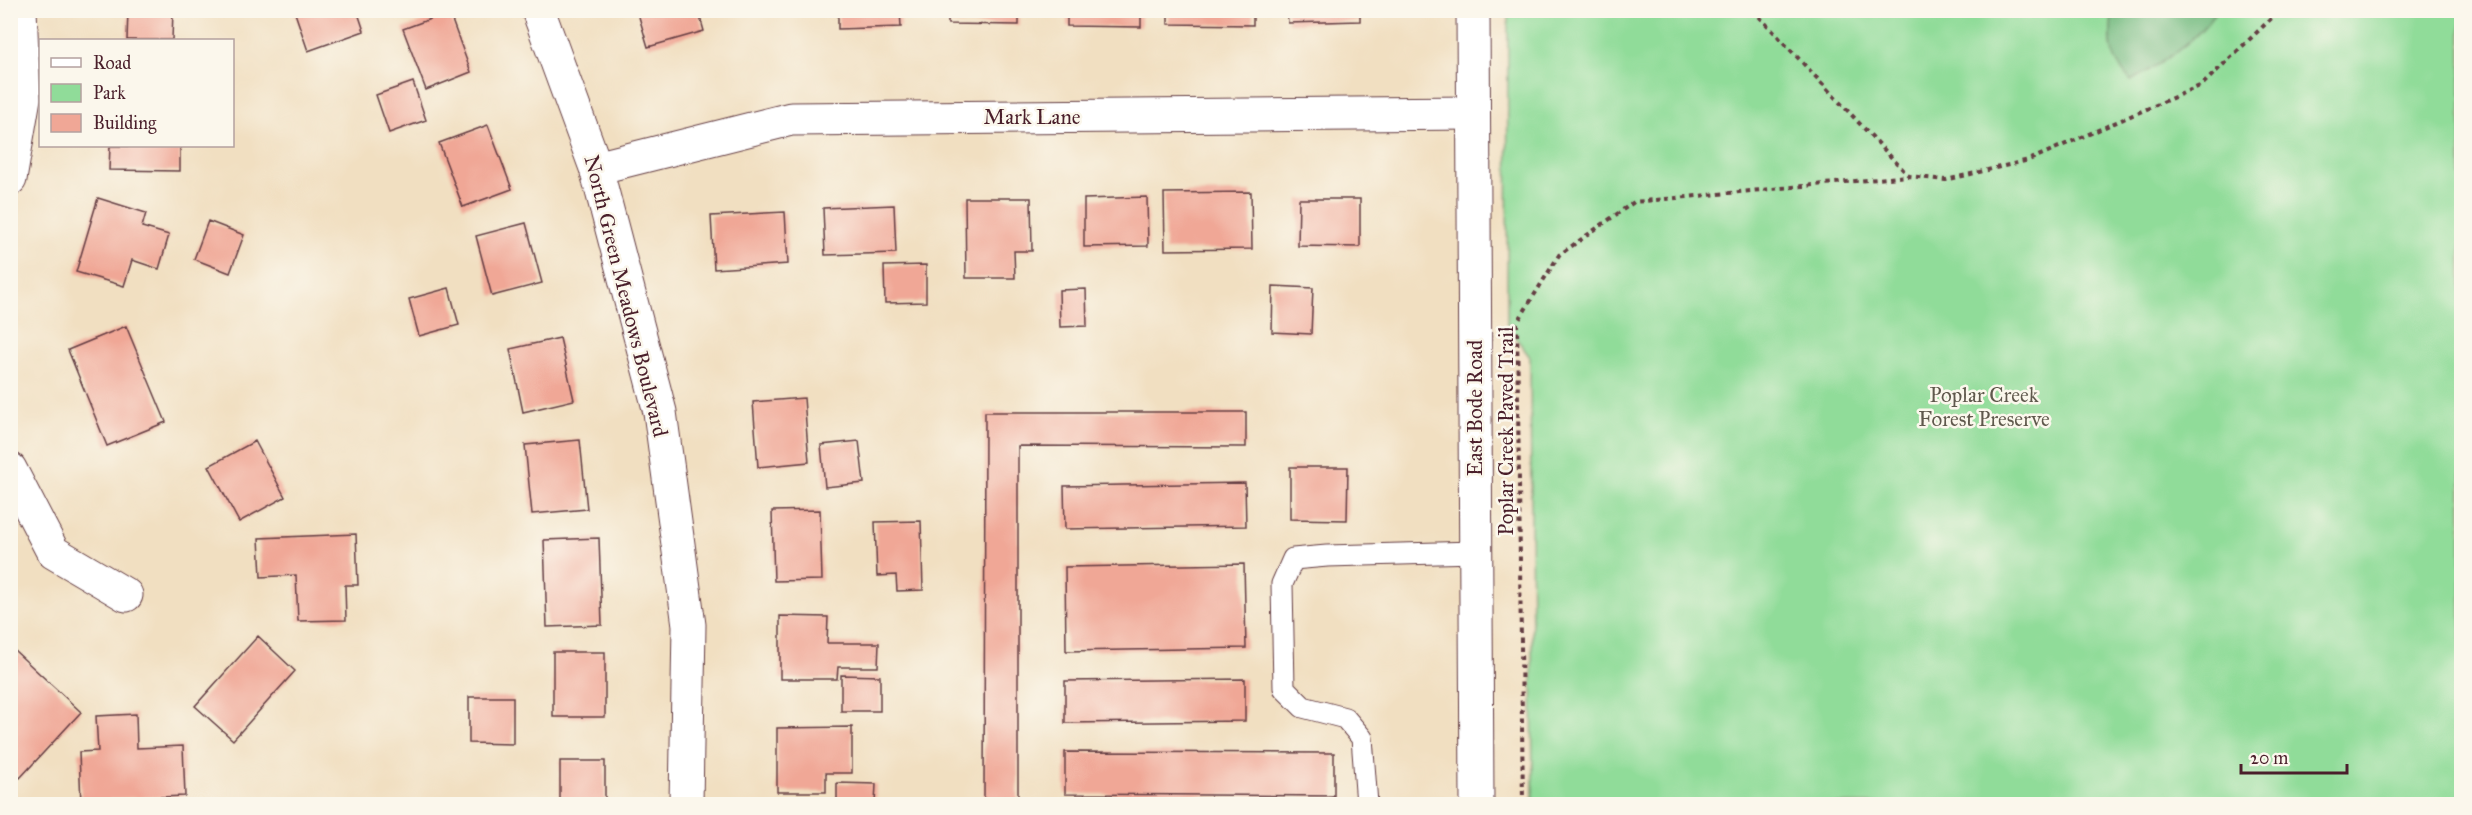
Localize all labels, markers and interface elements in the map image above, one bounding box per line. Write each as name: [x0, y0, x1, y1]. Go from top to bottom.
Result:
legend: [39, 39, 234, 147]
text: Road: [93, 52, 131, 74]
text: Park: [93, 82, 126, 104]
street label: Mark Lane: [984, 104, 1081, 130]
text: Building: [93, 112, 157, 135]
street label: North Green Meadows Boulevard: [578, 152, 674, 440]
street label: Poplar Creek Paved Trail: [1493, 326, 1519, 536]
street label: East Bode Road: [1462, 339, 1488, 476]
park label: Poplar Creek Forest Preserve: [1918, 382, 2050, 432]
scale bar: [2241, 737, 2348, 775]
text: 20 m: [2250, 747, 2288, 769]

